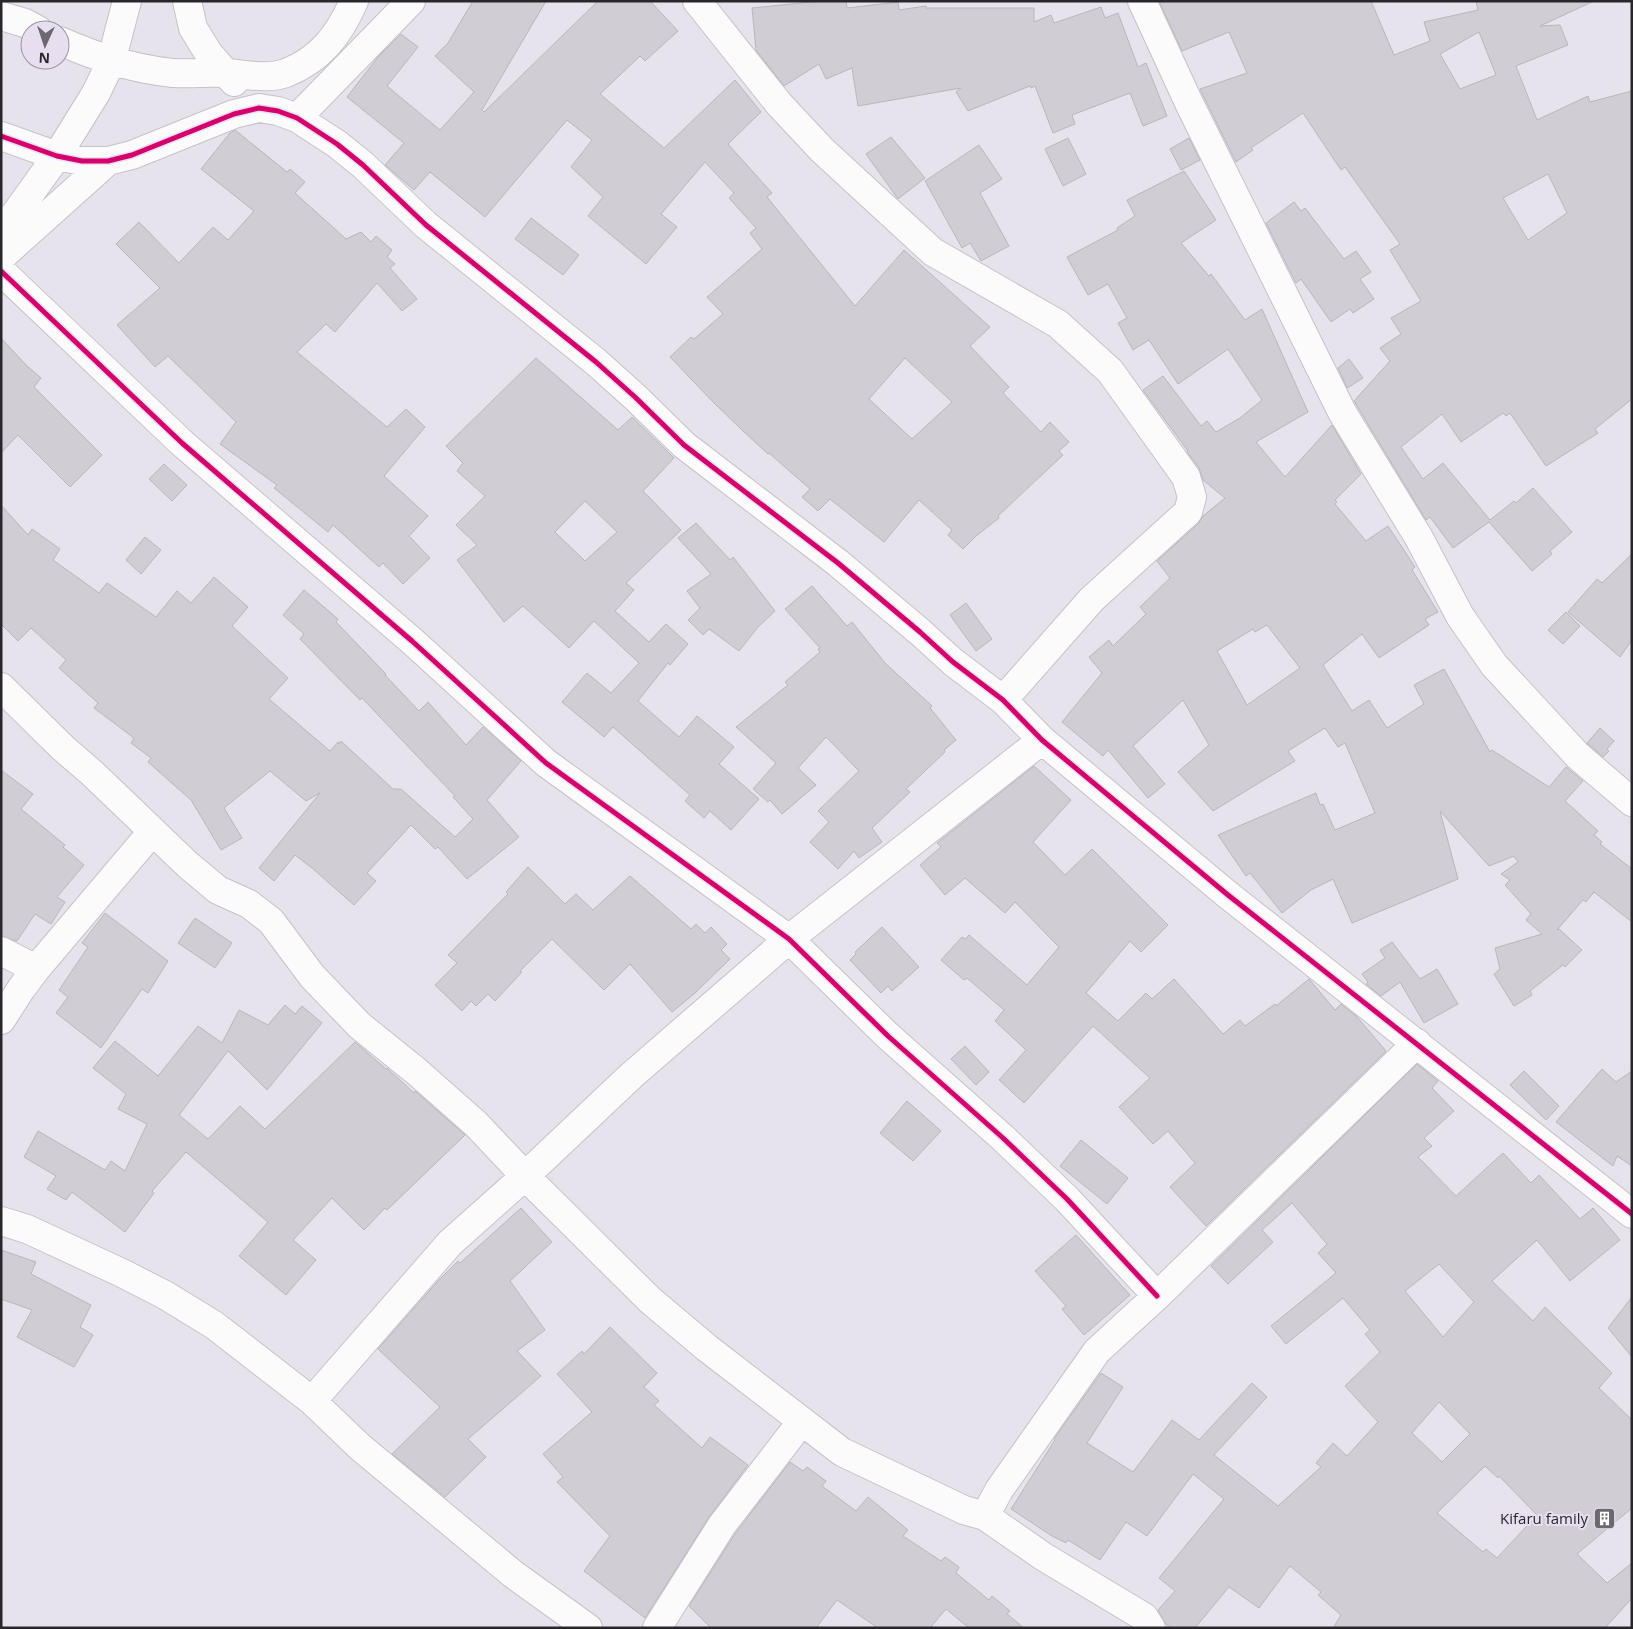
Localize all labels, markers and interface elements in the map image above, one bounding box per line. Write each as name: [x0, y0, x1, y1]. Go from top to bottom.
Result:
north arrow: [20, 20, 70, 70]
text: N: [38, 49, 50, 68]
building icon: Kifaru family: [1592, 1507, 1616, 1531]
place label: Kifaru family: [1500, 1508, 1588, 1528]

